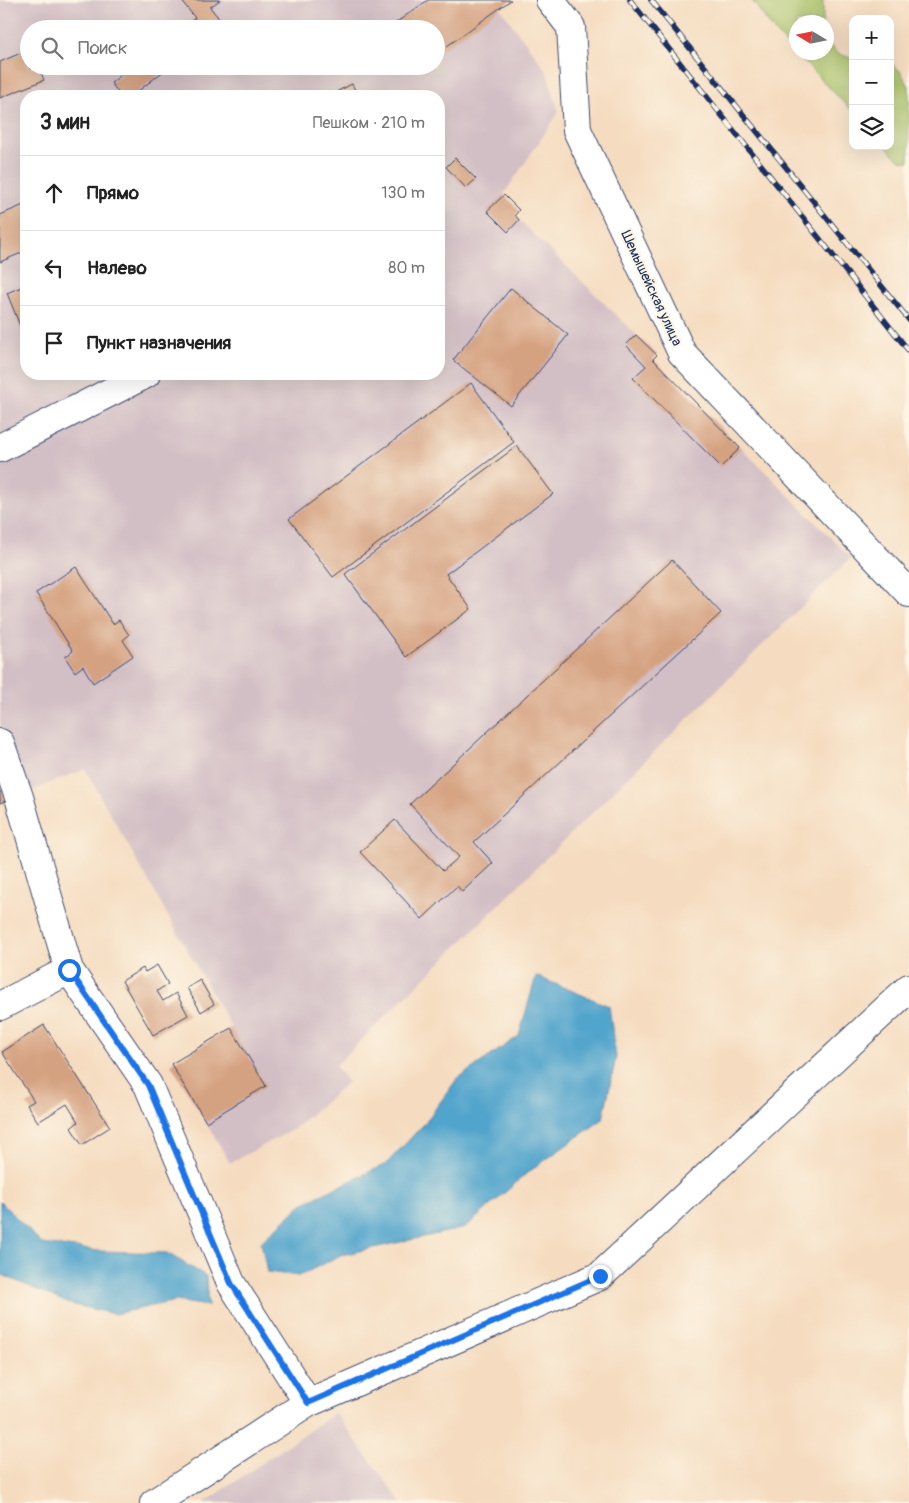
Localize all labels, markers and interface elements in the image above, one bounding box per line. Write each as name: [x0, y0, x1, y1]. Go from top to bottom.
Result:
north arrow: [789, 15, 834, 60]
map controls: [849, 15, 894, 150]
button: +: [849, 15, 894, 60]
search box: [20, 20, 445, 75]
icon: search: [38, 34, 66, 62]
text: Поиск: [78, 36, 128, 60]
button: −: [849, 60, 894, 105]
button: layers: [849, 105, 894, 150]
text: 3 мин: [40, 109, 90, 136]
text: Пешком · 210 m: [313, 113, 425, 133]
icon: ahead: [40, 179, 68, 207]
text: Прямо: [87, 181, 139, 205]
text: 130 m: [381, 183, 425, 203]
street label: Шемышейская улица: [617, 228, 686, 349]
icon: left: [40, 254, 68, 282]
text: Налево: [87, 256, 147, 280]
text: 80 m: [388, 258, 425, 278]
icon: arrive: [40, 329, 68, 357]
text: Пункт назначения: [87, 331, 231, 355]
route start: [58, 959, 81, 982]
route end: [589, 1265, 612, 1288]

